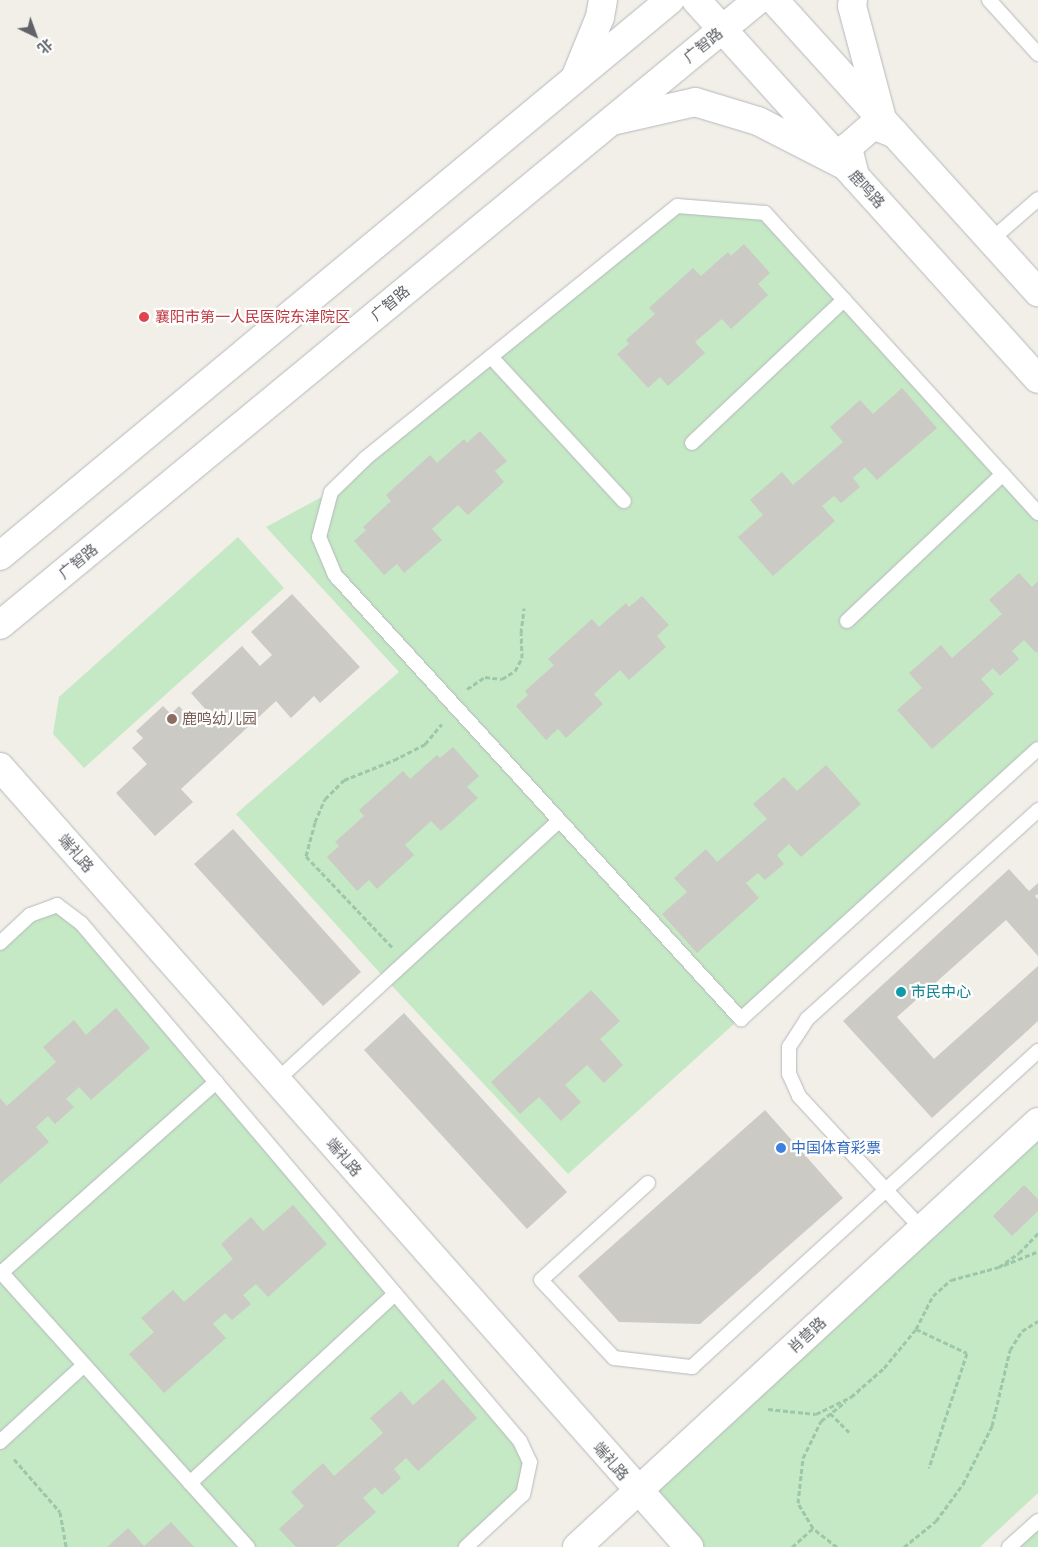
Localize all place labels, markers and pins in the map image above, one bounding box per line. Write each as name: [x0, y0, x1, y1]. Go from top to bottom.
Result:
place label: 襄阳市第一人民医院东津院区: [155, 308, 350, 326]
marker: 襄阳市第一人民医院东津院区: [137, 310, 151, 324]
place label: 鹿鸣幼儿园: [182, 710, 257, 728]
marker: 鹿鸣幼儿园: [166, 713, 178, 725]
place label: 市民中心: [911, 983, 971, 1001]
marker: 市民中心: [895, 986, 907, 998]
place label: 中国体育彩票: [791, 1139, 881, 1157]
marker: 中国体育彩票: [775, 1142, 787, 1154]

